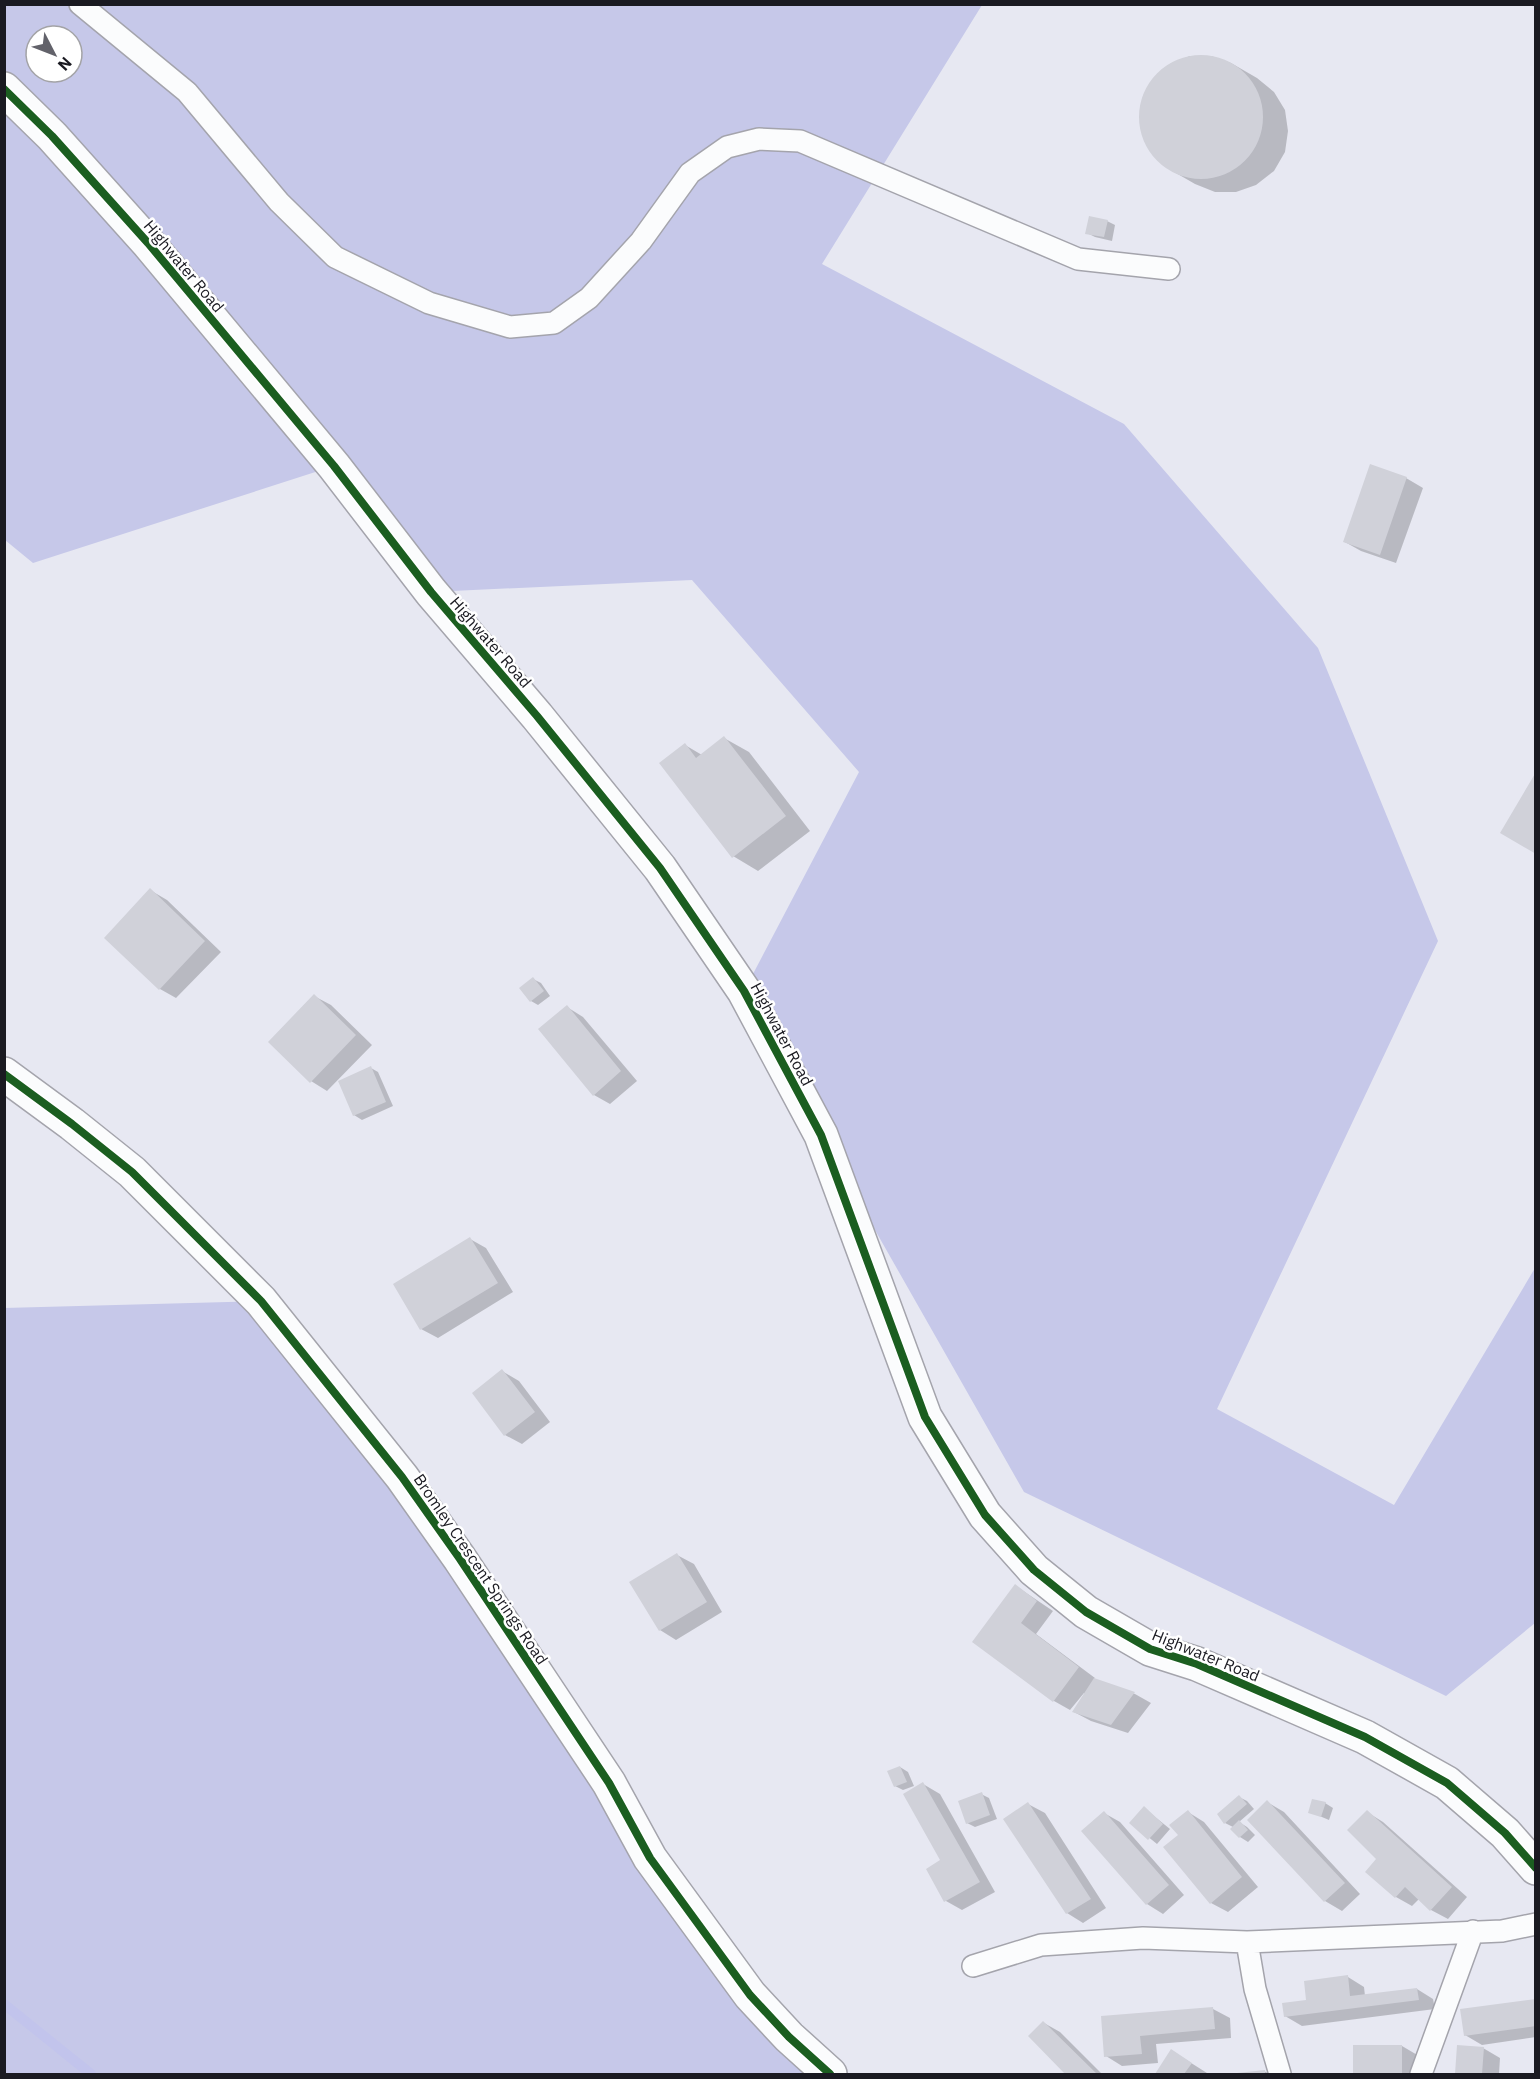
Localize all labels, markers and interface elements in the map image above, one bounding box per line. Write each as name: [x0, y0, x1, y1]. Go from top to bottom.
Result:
north arrow: [24, 24, 84, 84]
text: N: [54, 53, 76, 75]
street label: Highwater Road: [140, 216, 228, 316]
street label: Highwater Road: [446, 592, 536, 692]
street label: Highwater Road: [746, 979, 818, 1089]
street label: Bromley Crescent Springs Road: [410, 1470, 552, 1668]
street label: Highwater Road: [1149, 1624, 1263, 1686]

